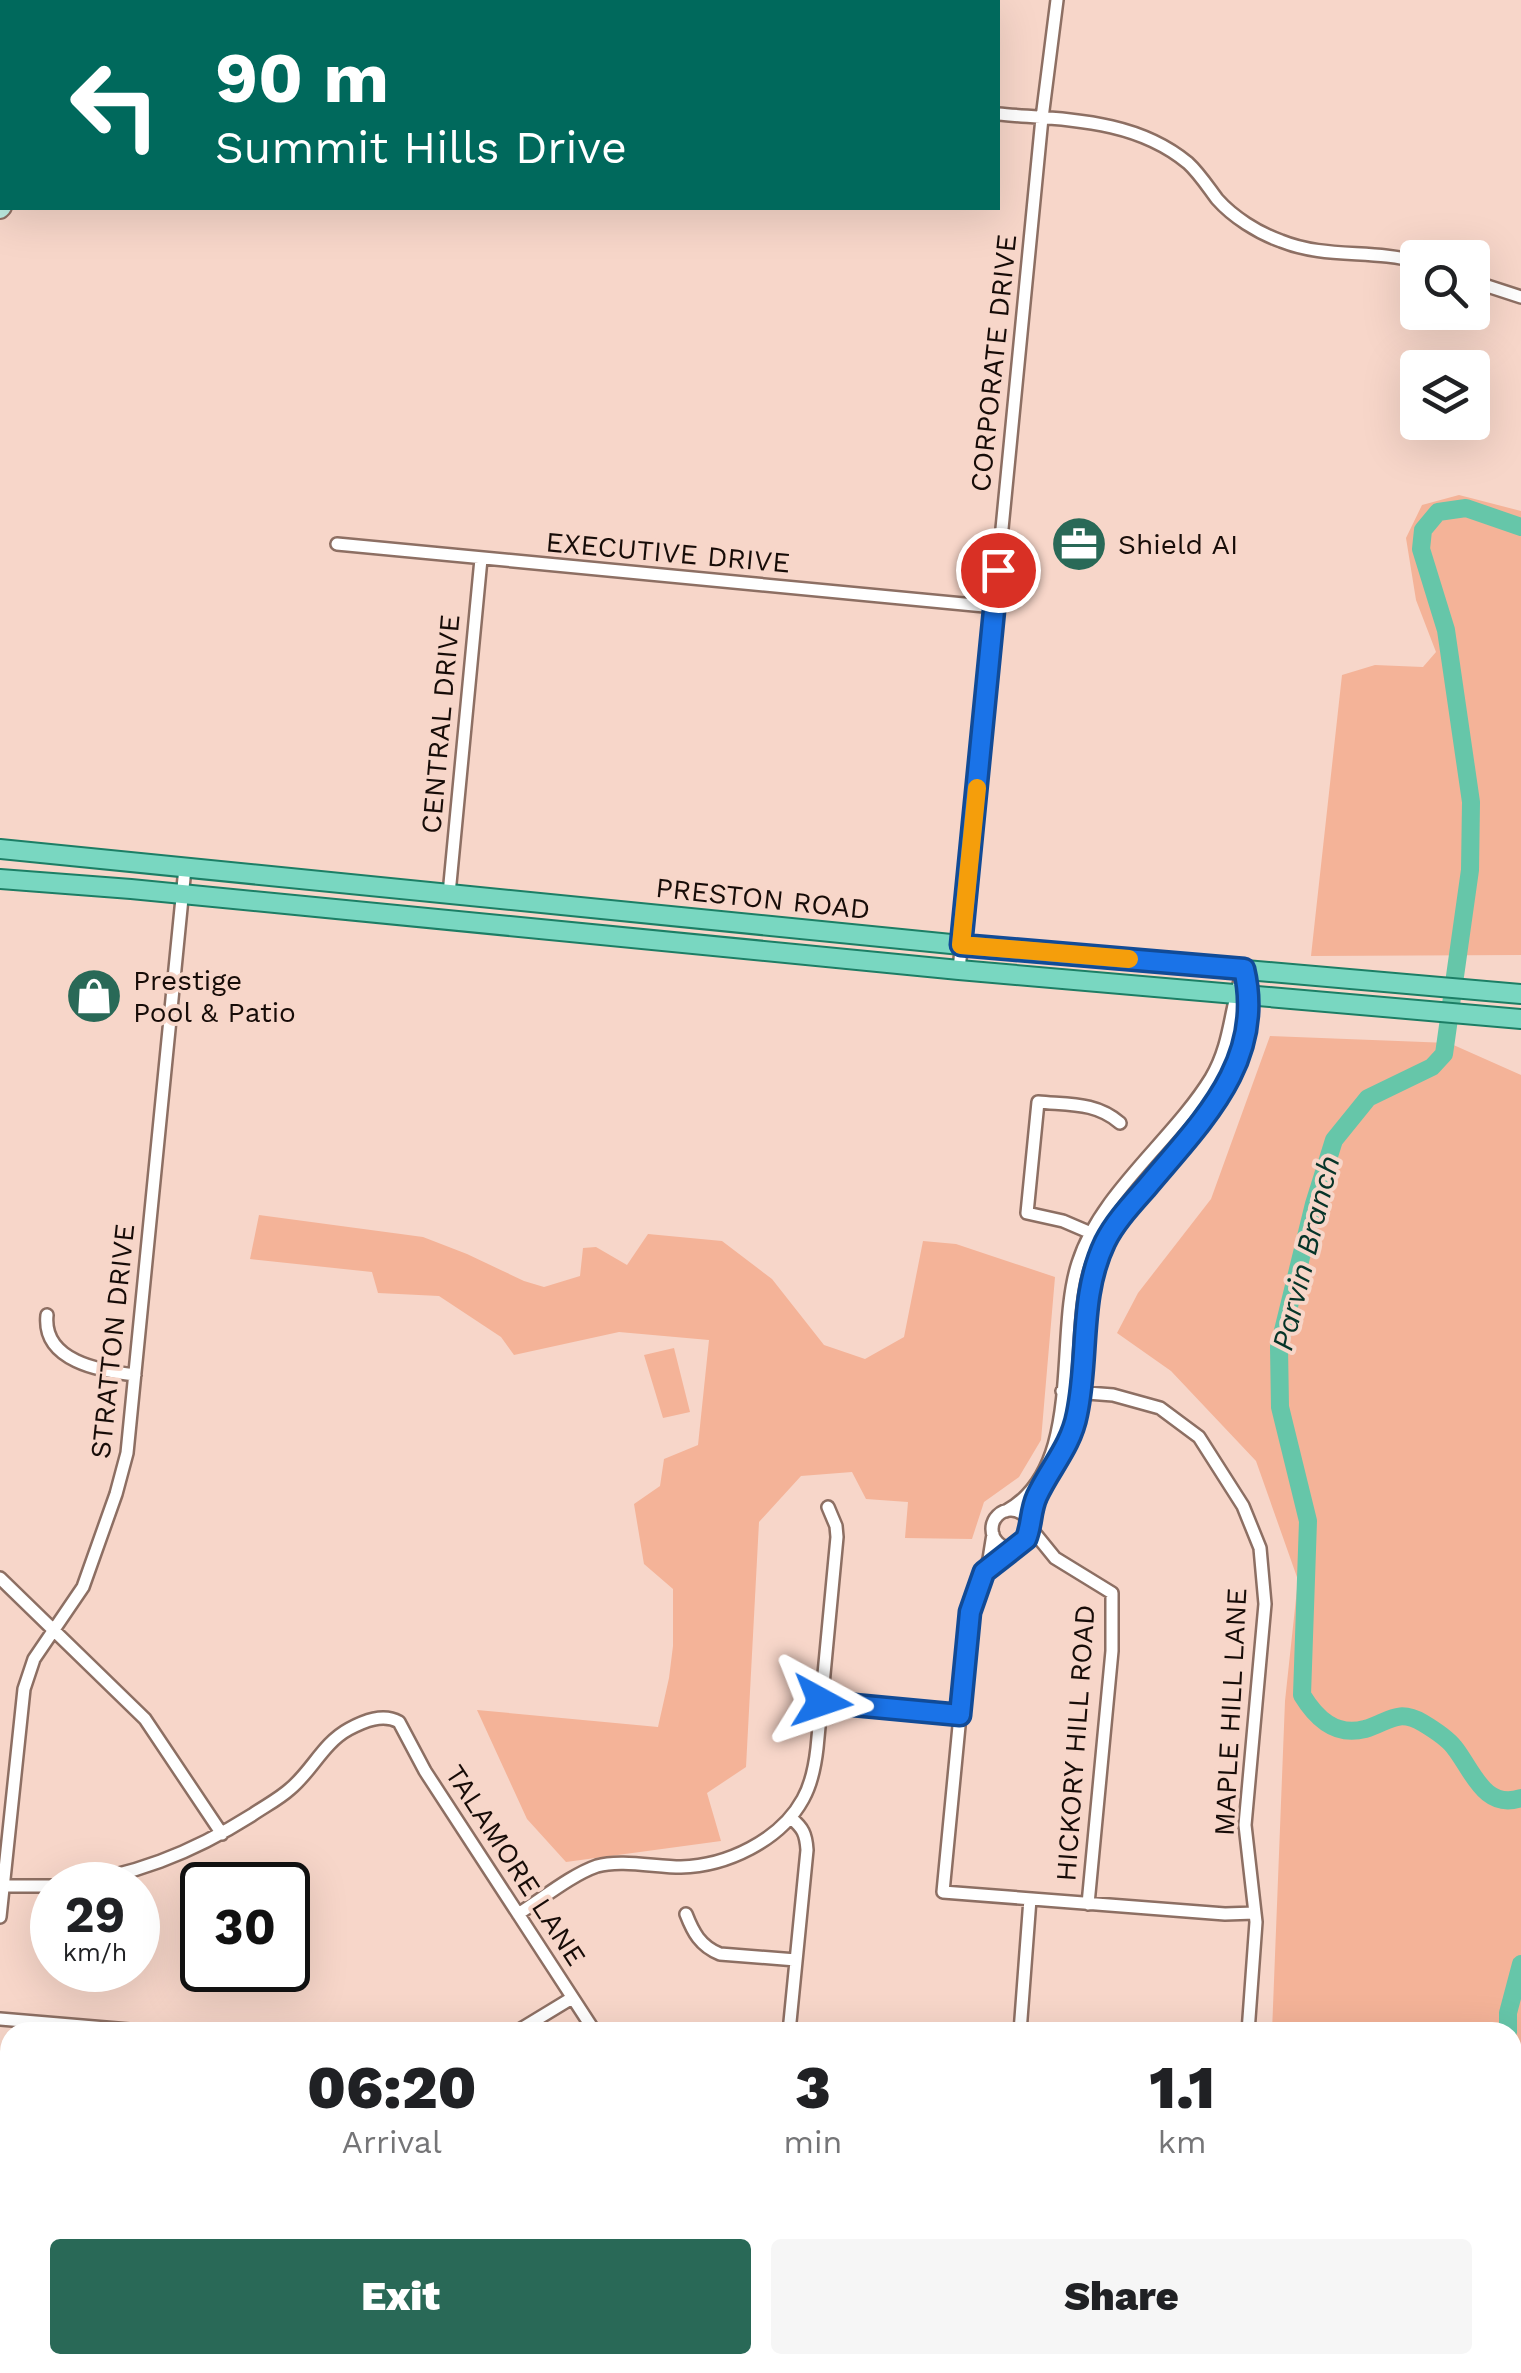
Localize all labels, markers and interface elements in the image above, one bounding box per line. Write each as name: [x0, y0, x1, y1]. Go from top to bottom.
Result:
text: 90 m: [215, 37, 389, 119]
icon: left: [50, 40, 180, 170]
text: Summit Hills Drive: [215, 121, 627, 174]
street label: CORPORATE DRIVE: [964, 233, 1023, 493]
map controls: [1400, 240, 1490, 440]
button: search: [1400, 240, 1490, 330]
button: layers: [1400, 350, 1490, 440]
office icon: Shield AI: [1049, 514, 1109, 574]
street label: EXECUTIVE DRIVE: [544, 525, 791, 580]
pin: [956, 528, 1041, 613]
place label: Shield AI: [1118, 528, 1238, 561]
icon: arrive: [971, 543, 1026, 598]
street label: CENTRAL DRIVE: [414, 613, 467, 835]
street label: PRESTON ROAD: [654, 871, 872, 926]
place label: Prestige Pool & Patio: [133, 964, 296, 1029]
shop icon: Prestige Pool & Patio: [64, 966, 124, 1026]
water label: Parvin Branch: [1264, 1152, 1347, 1354]
street label: STRATTON DRIVE: [84, 1222, 141, 1460]
street label: MAPLE HILL LANE: [1208, 1587, 1253, 1837]
street label: HICKORY HILL ROAD: [1049, 1603, 1102, 1883]
position arrow: [770, 1650, 874, 1754]
street label: TALAMORE LANE: [438, 1759, 593, 1972]
speed limit sign: 30: [180, 1862, 310, 1992]
text: 29: [65, 1885, 125, 1944]
text: km/h: [63, 1938, 127, 1967]
text: 06:20: [307, 2052, 477, 2123]
text: 3: [795, 2052, 831, 2123]
text: 1.1: [1149, 2052, 1215, 2123]
text: Arrival: [342, 2123, 442, 2161]
text: min: [783, 2123, 842, 2161]
text: km: [1158, 2123, 1206, 2161]
button: Exit: [50, 2239, 751, 2354]
button: Share: [771, 2239, 1472, 2354]

